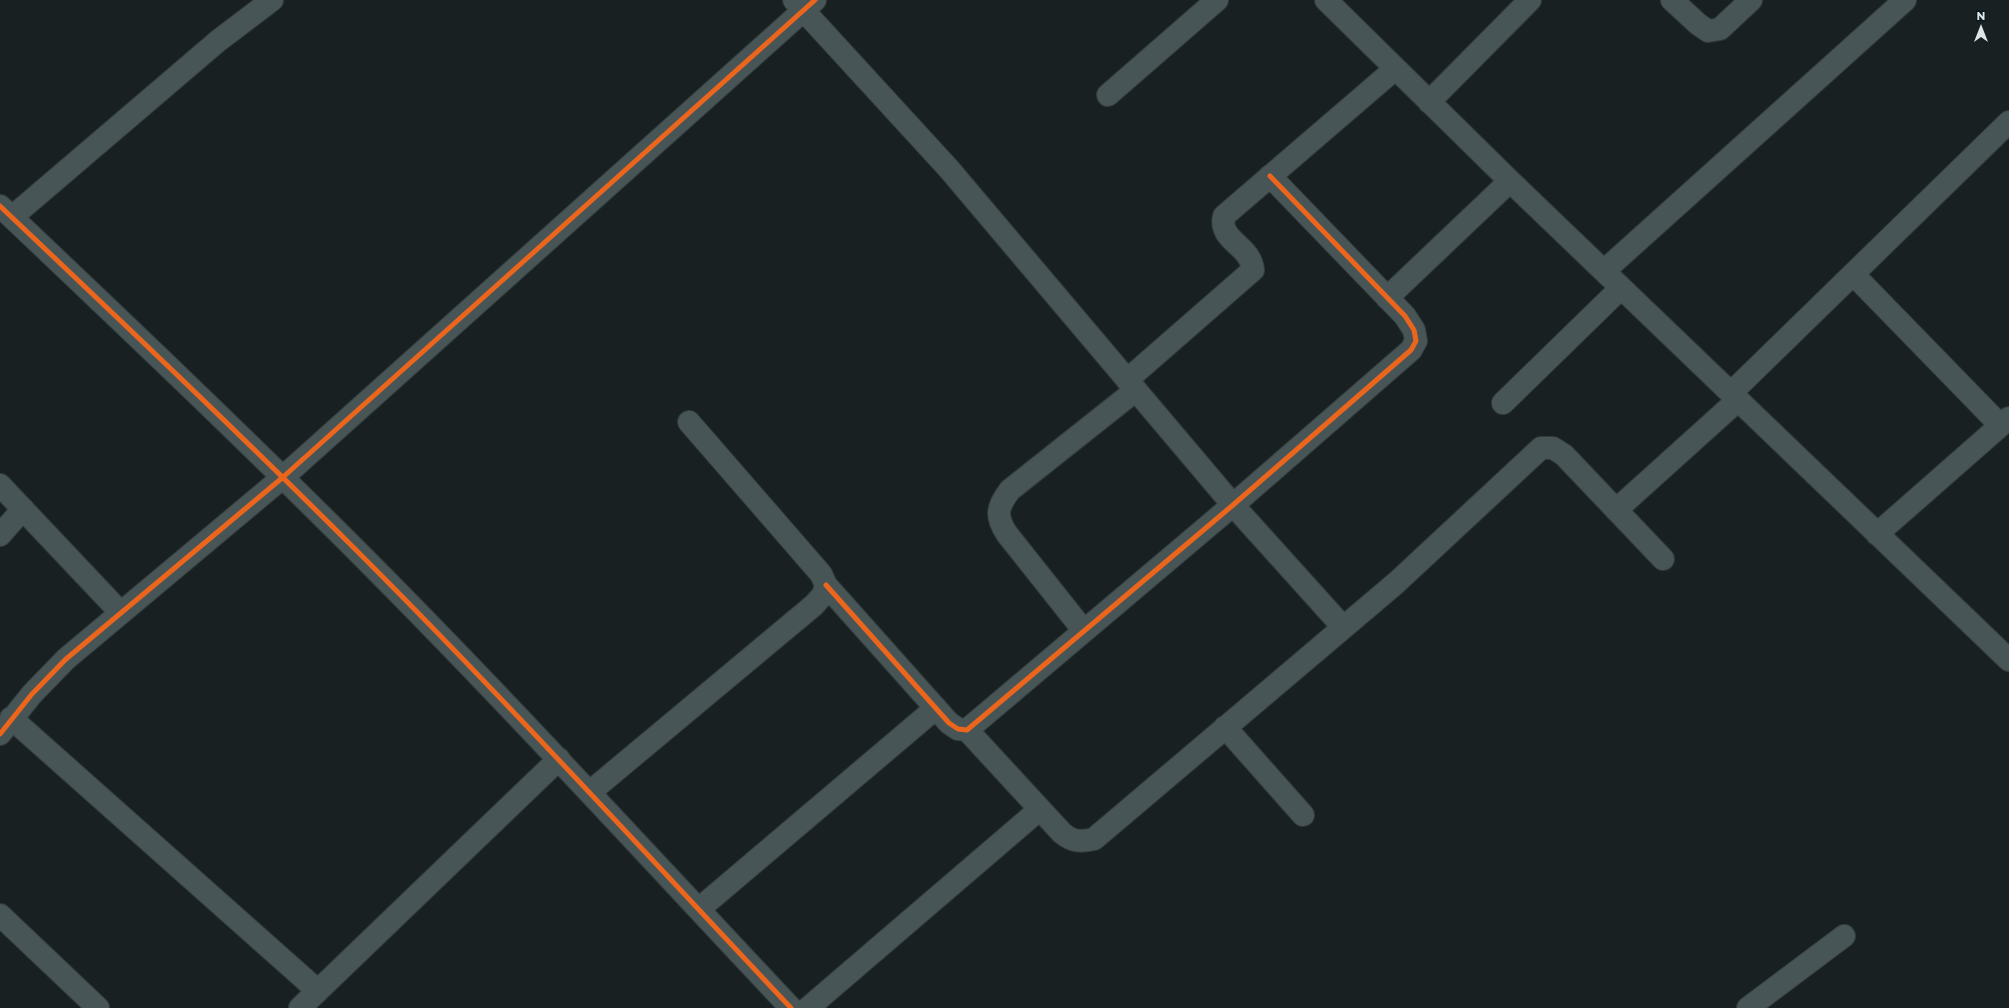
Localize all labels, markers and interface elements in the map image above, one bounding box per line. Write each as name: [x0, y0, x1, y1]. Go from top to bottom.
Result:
north arrow: [1961, 8, 2001, 48]
text: N: [1977, 9, 1985, 23]

